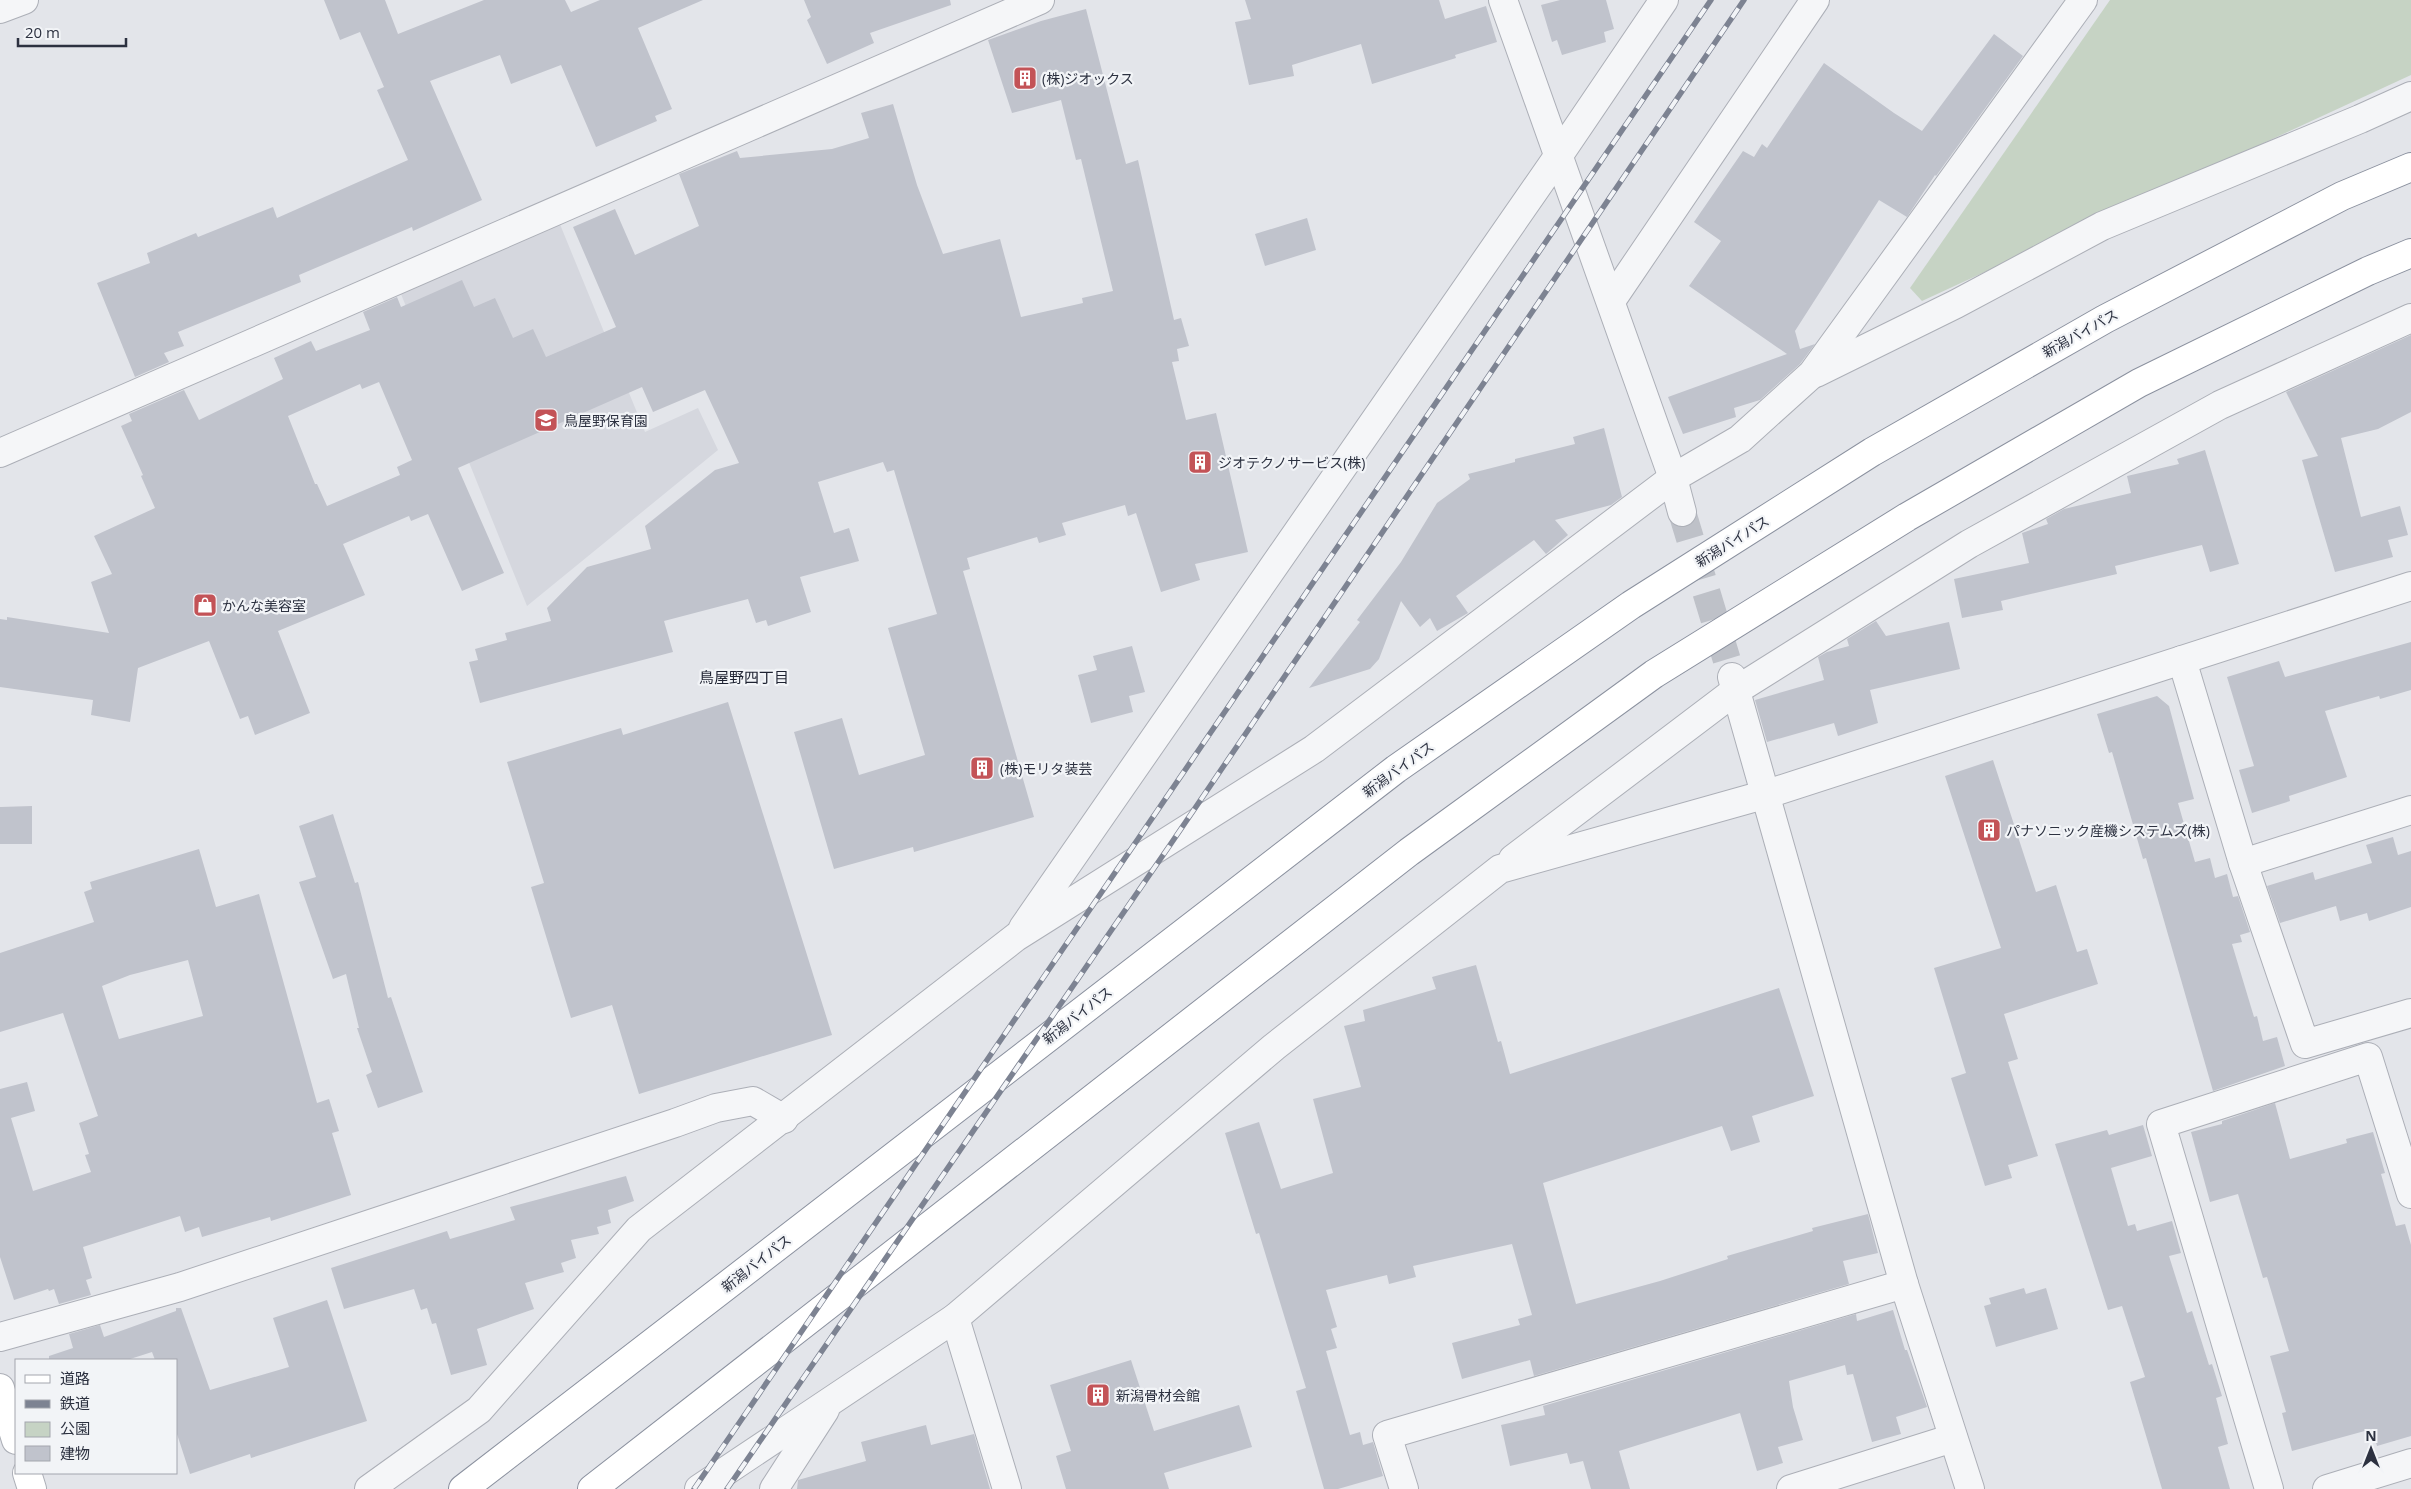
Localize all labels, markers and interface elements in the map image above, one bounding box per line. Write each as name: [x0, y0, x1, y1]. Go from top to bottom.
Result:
scale bar: [18, 15, 125, 47]
text: 20 m: [25, 22, 60, 42]
building icon: (株)ジオックス: [1012, 65, 1038, 91]
place label: (株)ジオックス: [1042, 69, 1134, 88]
street label: 新潟バイパス: [2039, 304, 2121, 362]
school or university icon: 鳥屋野保育園: [533, 407, 559, 433]
place label: 鳥屋野保育園: [564, 411, 648, 430]
building icon: ジオテクノサービス(株): [1187, 449, 1213, 475]
place label: ジオテクノサービス(株): [1218, 453, 1365, 472]
street label: 新潟バイパス: [1691, 511, 1773, 571]
shop icon: かんな美容室: [192, 592, 218, 618]
place label: かんな美容室: [222, 596, 306, 615]
district label: 鳥屋野四丁目: [699, 667, 789, 687]
street label: 新潟バイパス: [1359, 737, 1437, 801]
building icon: (株)モリタ装芸: [969, 755, 995, 781]
place label: (株)モリタ装芸: [1000, 759, 1092, 778]
building icon: パナソニック産機システムズ(株): [1976, 817, 2002, 843]
place label: パナソニック産機システムズ(株): [2006, 821, 2210, 840]
street label: 新潟バイパス: [1038, 982, 1116, 1048]
street label: 新潟バイパス: [717, 1230, 795, 1296]
legend: [15, 1359, 178, 1474]
text: 道路: [60, 1368, 90, 1388]
building icon: 新潟骨材会館: [1085, 1382, 1111, 1408]
place label: 新潟骨材会館: [1116, 1386, 1200, 1405]
text: 鉄道: [60, 1393, 90, 1413]
text: 公園: [60, 1418, 90, 1438]
north arrow: [2346, 1424, 2396, 1474]
text: N: [2365, 1426, 2377, 1445]
text: 建物: [60, 1443, 90, 1463]

